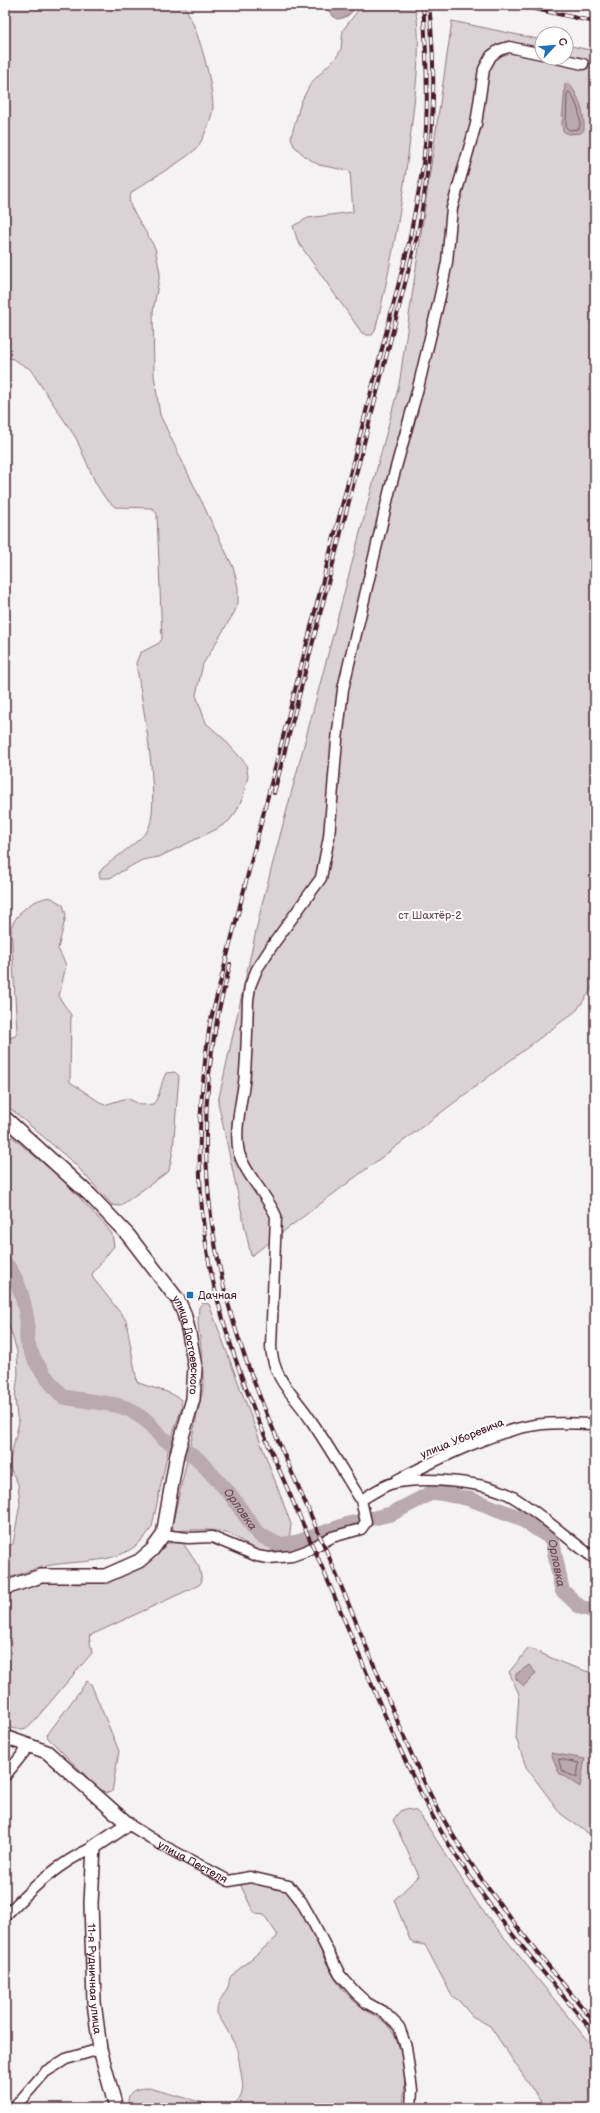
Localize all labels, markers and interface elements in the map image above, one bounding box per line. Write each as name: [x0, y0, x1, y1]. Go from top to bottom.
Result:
north arrow: [534, 26, 574, 66]
text: С: [555, 36, 570, 48]
park label: ст Шахтёр-2: [398, 909, 462, 922]
place label: Дачная: [198, 1289, 237, 1302]
marker: Дачная: [185, 1290, 195, 1300]
street label: улица Достоевского: [170, 1293, 201, 1395]
street label: улица Уборевича: [419, 1416, 506, 1461]
water label: Орловка: [220, 1485, 260, 1533]
water label: Орловка: [544, 1538, 568, 1588]
street label: улица Пестеля: [155, 1838, 230, 1886]
street label: 11-я Рудничная улица: [85, 1923, 104, 2035]

